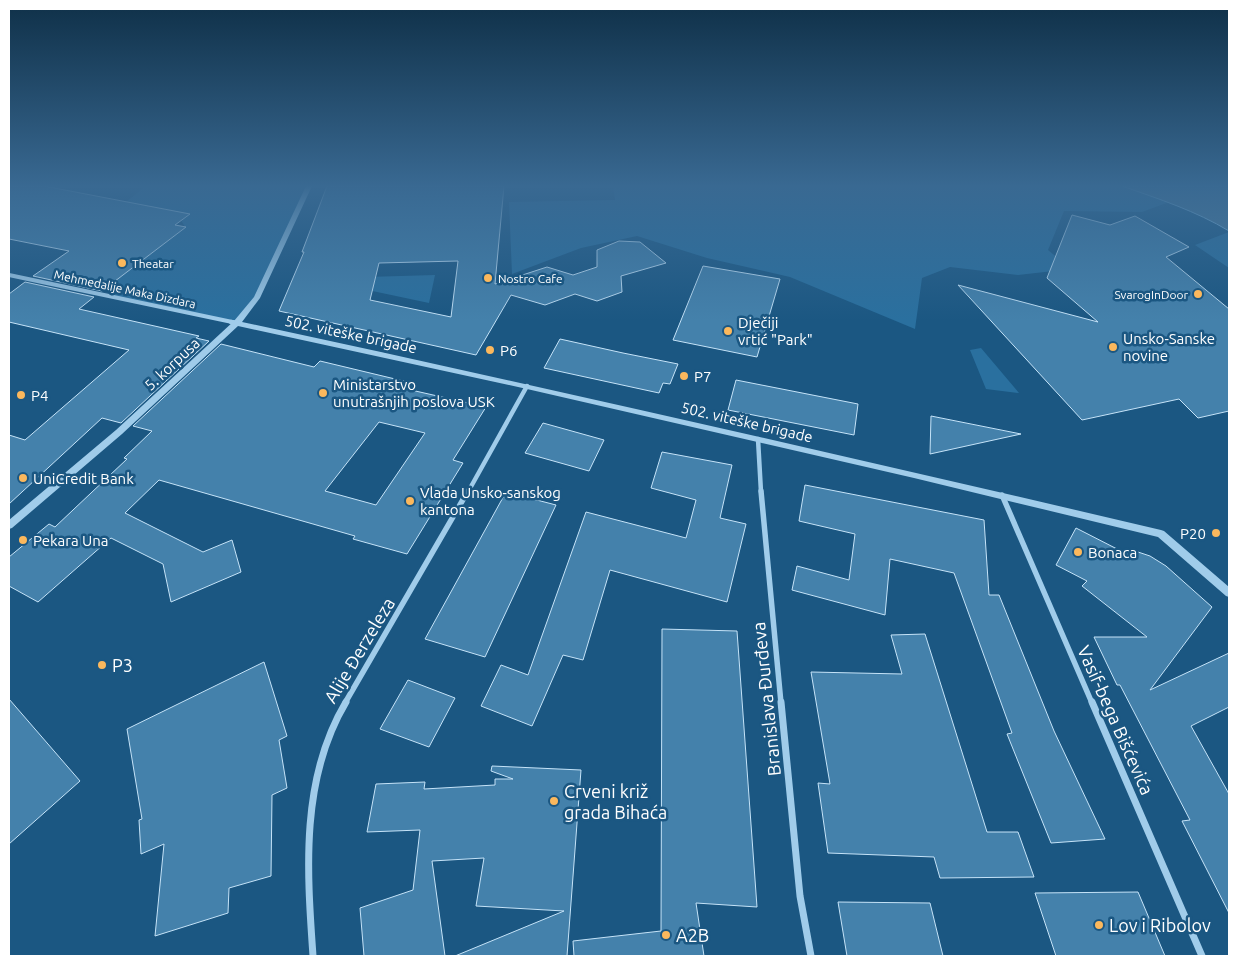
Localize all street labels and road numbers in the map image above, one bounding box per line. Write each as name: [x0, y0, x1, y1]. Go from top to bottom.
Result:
street label: Mehmedalije Maka Dizdara: [53, 268, 197, 310]
street label: 502. viteške brigade: [283, 312, 419, 356]
street label: 5. korpusa: [141, 334, 203, 394]
street label: 502. viteške brigade: [679, 399, 815, 445]
street label: Alije Đerzeleza: [320, 594, 398, 706]
street label: Branislava Đurđeva: [748, 621, 784, 777]
street label: Vasif-bega Bišćevića: [1074, 642, 1158, 798]

